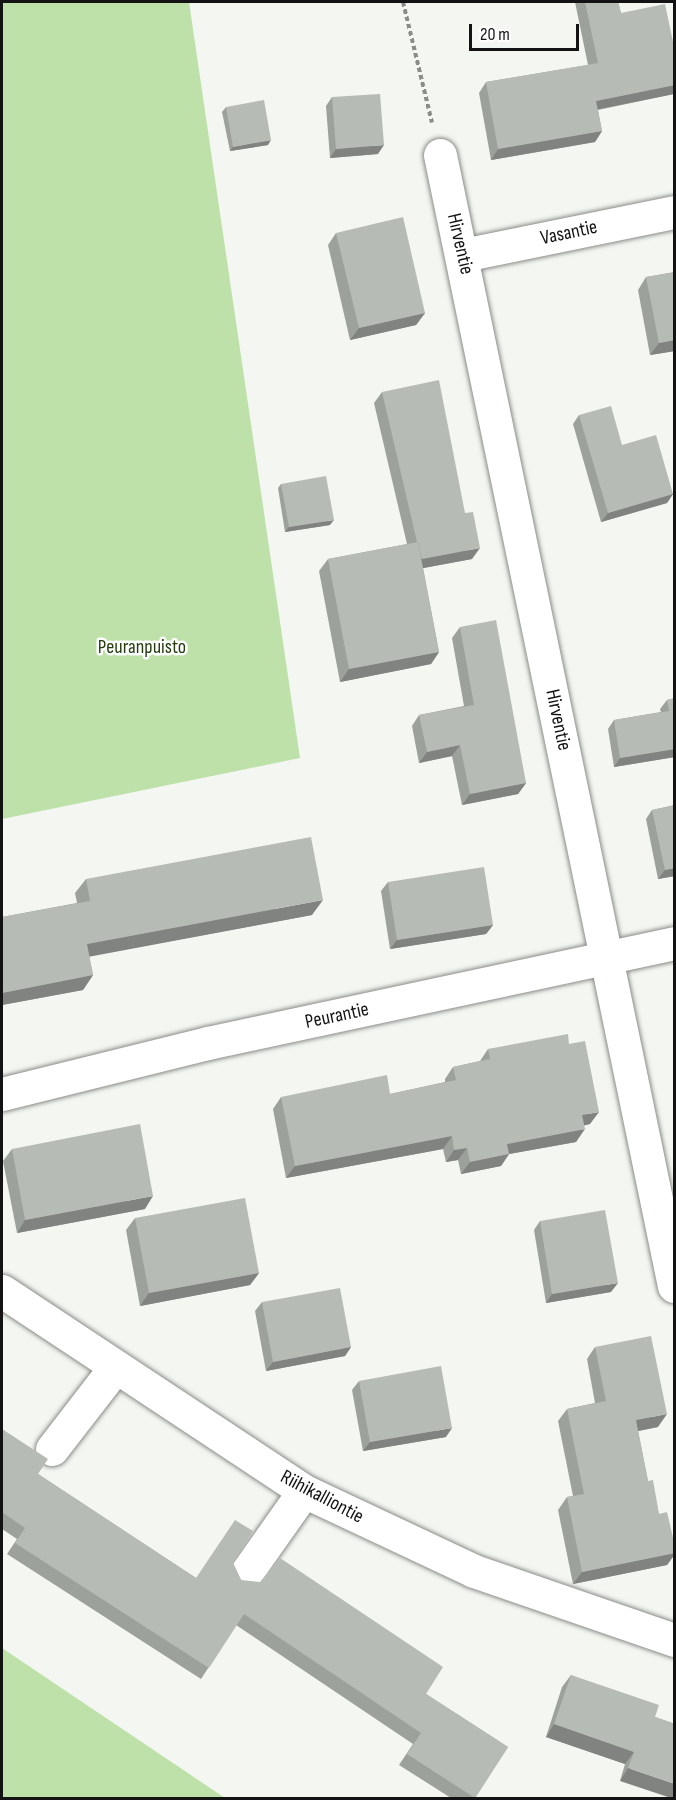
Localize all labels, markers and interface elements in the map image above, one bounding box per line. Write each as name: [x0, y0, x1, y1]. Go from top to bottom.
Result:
scale bar: [472, 12, 582, 50]
text: 20 m: [480, 24, 510, 45]
street label: Hirventie: [441, 211, 479, 277]
street label: Vasantie: [538, 215, 600, 251]
park label: Peuranpuisto: [98, 635, 186, 659]
street label: Hirventie: [540, 687, 576, 753]
street label: Peurantie: [303, 998, 371, 1034]
street label: Riihikalliontie: [276, 1465, 368, 1529]

